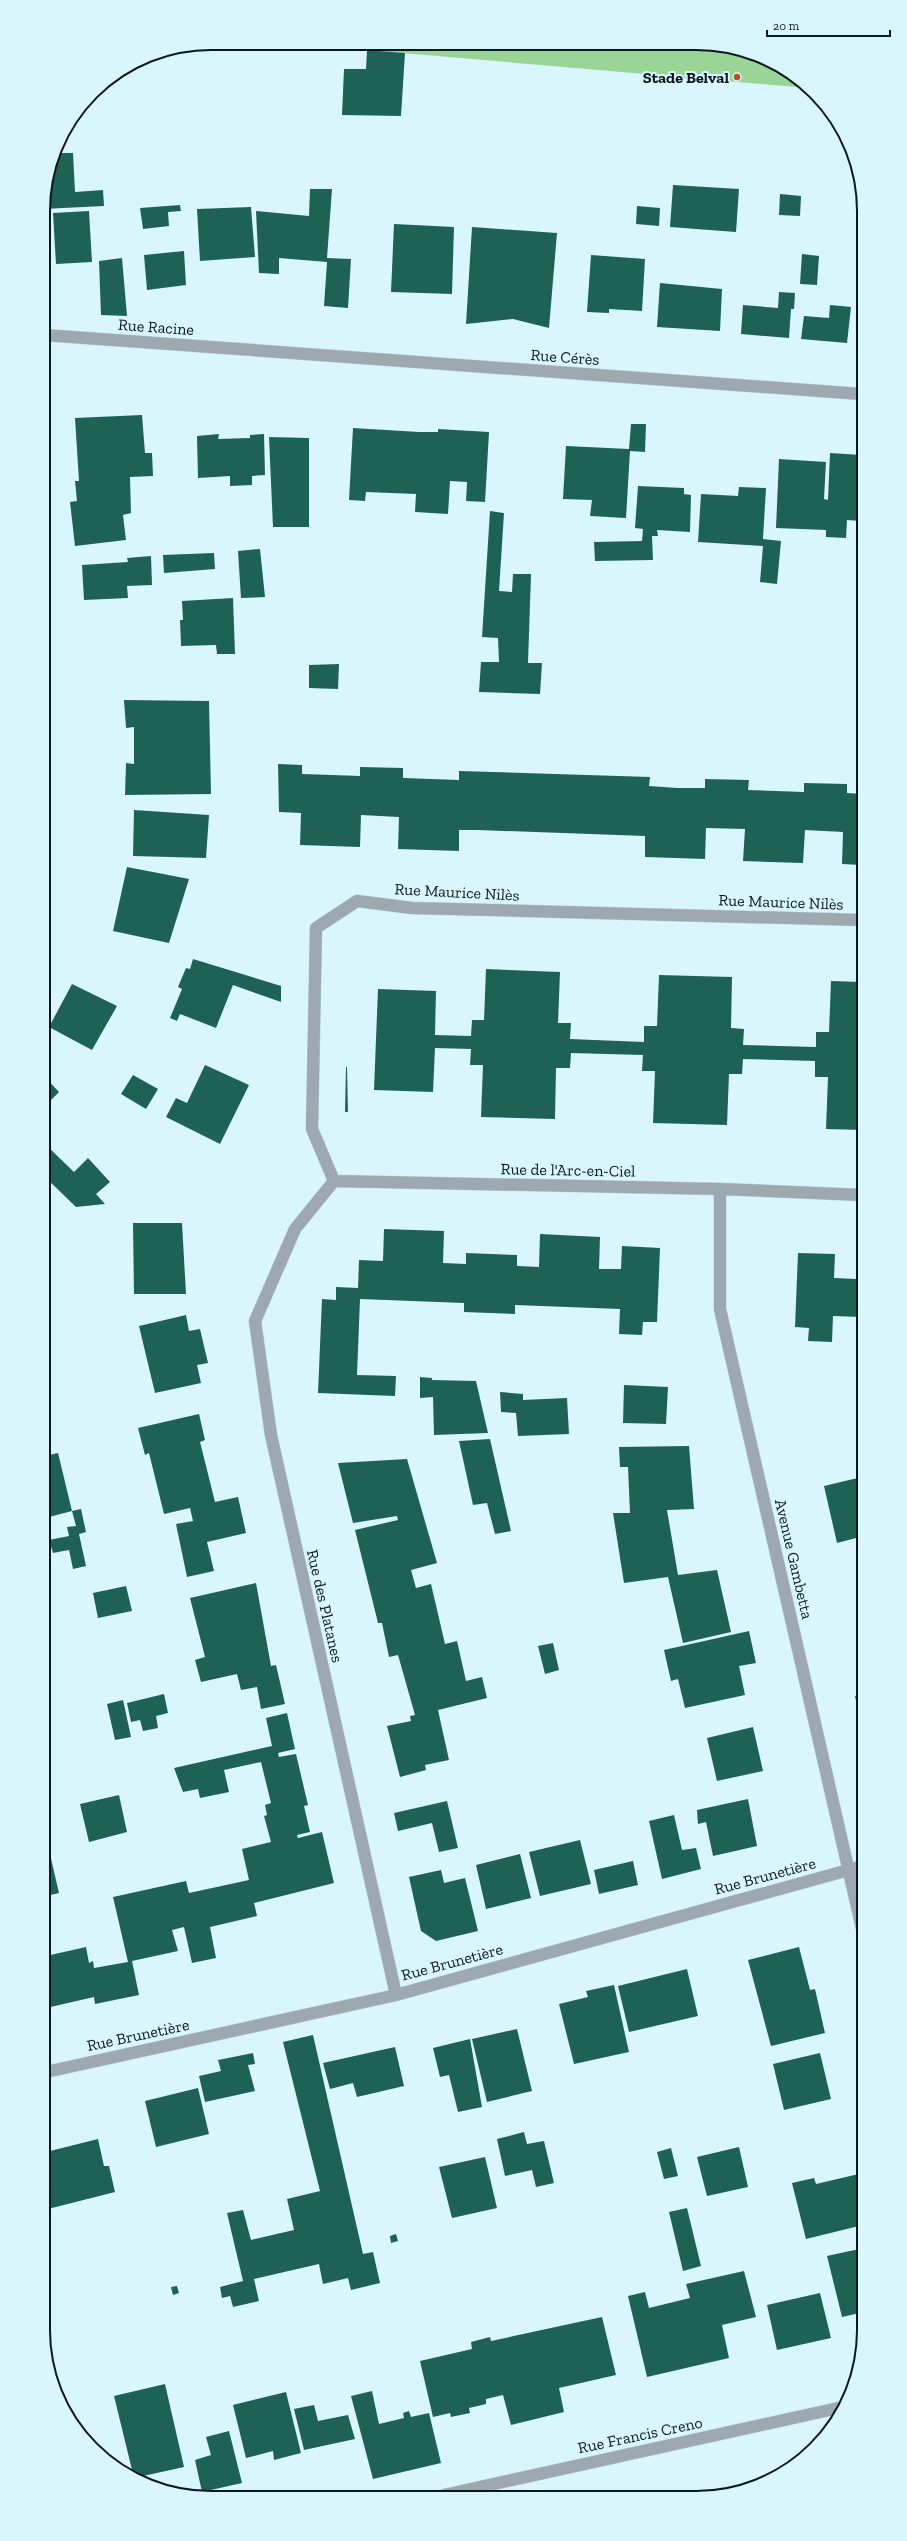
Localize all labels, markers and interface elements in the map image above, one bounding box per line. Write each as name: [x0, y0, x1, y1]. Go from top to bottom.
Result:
scale bar: [767, 12, 890, 38]
text: 20 m: [773, 19, 800, 33]
place label: Stade Belval: [643, 68, 729, 87]
marker: Stade Belval: [732, 72, 742, 82]
street label: Rue Racine: [117, 315, 195, 339]
street label: Rue Cérès: [530, 345, 600, 369]
street label: Rue Maurice Nilès: [394, 879, 520, 905]
street label: Rue Maurice Nilès: [718, 890, 844, 914]
street label: Rue de l'Arc-en-Ciel: [500, 1159, 636, 1181]
street label: Avenue Gambetta: [771, 1497, 817, 1621]
street label: Rue des Platanes: [303, 1548, 347, 1664]
street label: Rue Brunetière: [712, 1853, 818, 1899]
street label: Rue Brunetière: [399, 1939, 505, 1985]
street label: Rue Brunetière: [85, 2015, 191, 2055]
street label: Rue Francis Creno: [576, 2413, 704, 2457]

